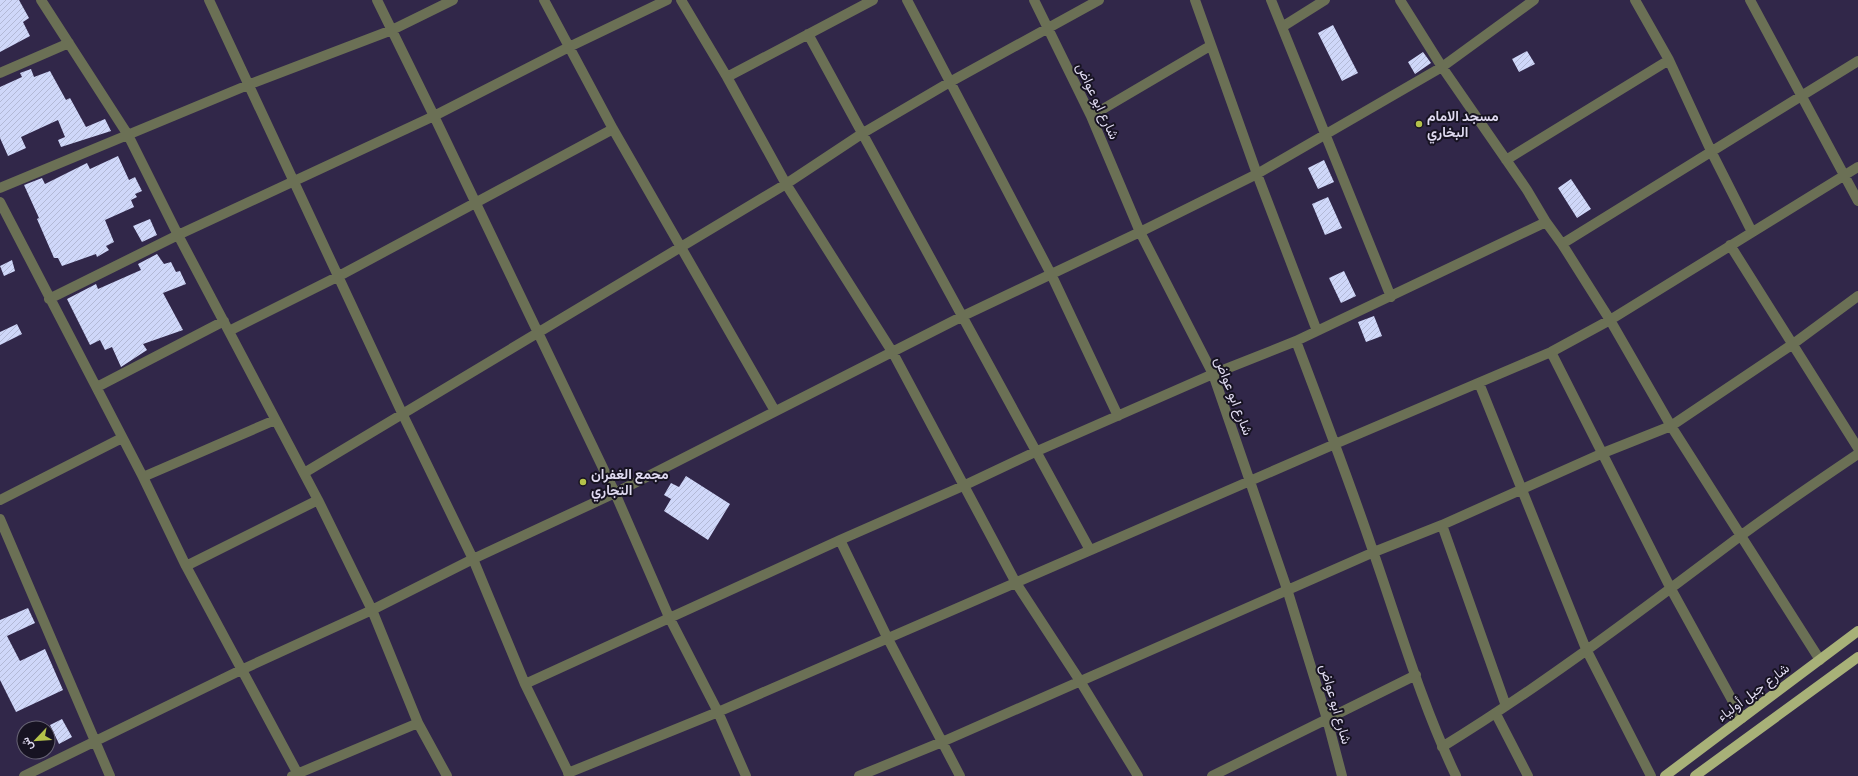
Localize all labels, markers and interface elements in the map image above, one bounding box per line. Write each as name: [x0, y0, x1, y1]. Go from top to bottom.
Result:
street label: شارع ابو عواض: [1071, 59, 1125, 143]
place label: مسجد الامام البخاري: [1427, 106, 1499, 144]
marker: مسجد الامام البخاري: [1414, 119, 1424, 129]
street label: شارع ابو عواض: [1209, 354, 1258, 438]
place label: مجمع الغفران التجاري: [591, 464, 669, 502]
marker: مجمع الغفران التجاري: [578, 477, 588, 487]
street label: شارع جبل أولياء: [1713, 658, 1794, 727]
street label: شارع ابو عواض: [1314, 662, 1357, 747]
north arrow: [16, 720, 56, 760]
text: ش: [18, 735, 37, 753]

